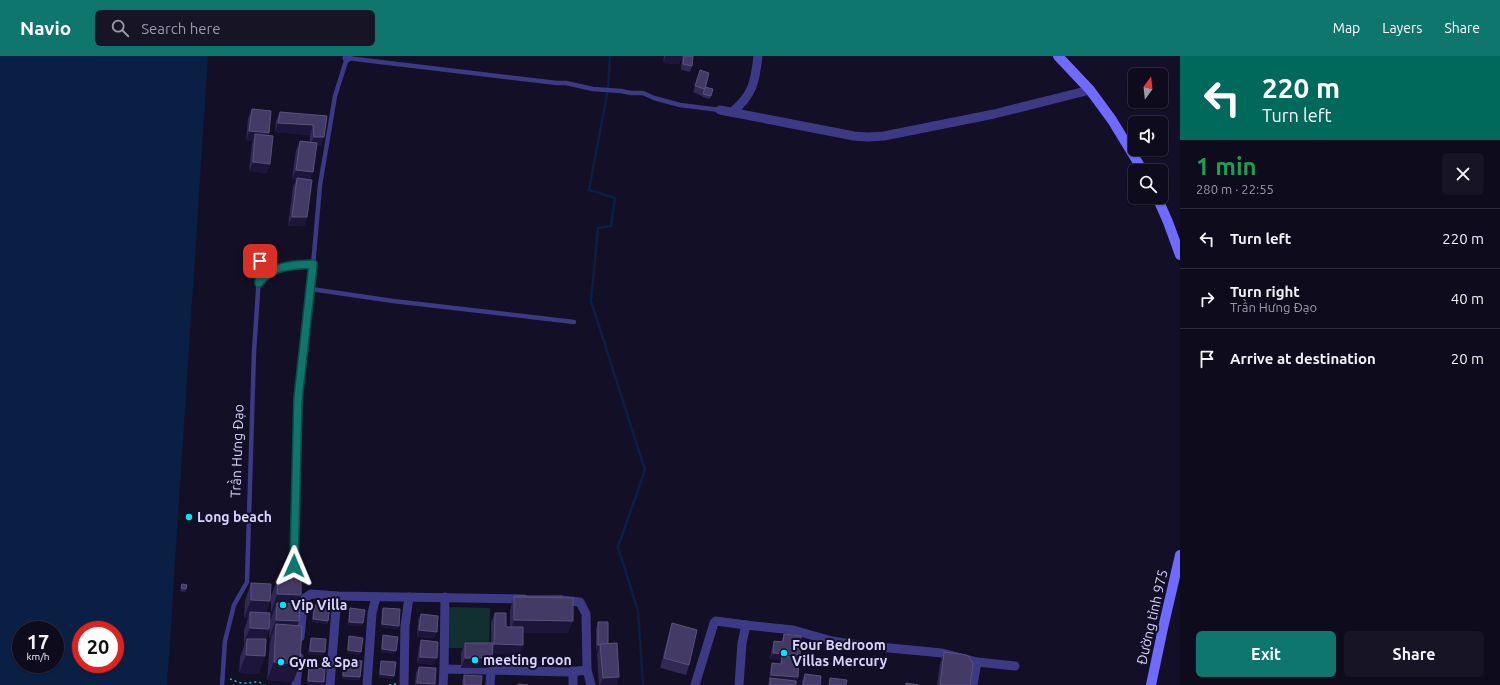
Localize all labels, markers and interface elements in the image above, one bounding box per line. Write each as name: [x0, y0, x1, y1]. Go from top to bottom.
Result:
search box: [95, 10, 375, 46]
text: Navio: [20, 17, 71, 39]
icon: search: [109, 17, 131, 39]
text: Search here: [141, 20, 220, 37]
text: Map: [1333, 20, 1360, 36]
text: Layers: [1382, 20, 1422, 36]
text: Share: [1444, 20, 1480, 36]
north arrow: [1128, 68, 1168, 108]
map controls: [1128, 68, 1168, 204]
icon: left: [1196, 72, 1248, 124]
text: 220 m: [1262, 72, 1340, 103]
text: Turn left: [1262, 105, 1332, 125]
button: sound: [1128, 116, 1168, 156]
text: 1 min: [1196, 153, 1257, 180]
button: close: [1442, 153, 1484, 195]
button: search: [1128, 164, 1168, 204]
text: 280 m · 22:55: [1196, 182, 1274, 196]
icon: left: [1196, 228, 1218, 250]
text: Turn left: [1230, 230, 1291, 247]
text: 220 m: [1442, 230, 1484, 247]
pin: [243, 244, 277, 278]
icon: arrive: [249, 250, 271, 272]
text: Turn right: [1230, 283, 1300, 300]
icon: right: [1196, 288, 1218, 310]
text: 40 m: [1451, 290, 1484, 307]
text: Trần Hưng Đạo: [1230, 300, 1317, 314]
icon: arrive: [1196, 348, 1218, 370]
text: Arrive at destination: [1230, 350, 1376, 367]
text: 20 m: [1451, 350, 1484, 367]
street label: Trần Hưng Đạo: [225, 404, 247, 498]
place label: Long beach: [197, 509, 272, 525]
marker: Long beach: [184, 512, 194, 522]
position arrow: [273, 545, 315, 587]
street label: Đường tỉnh 975: [1133, 568, 1171, 666]
place label: Vip Villa: [291, 597, 347, 613]
marker: Vip Villa: [278, 600, 288, 610]
speed limit sign: 20: [72, 621, 124, 673]
text: 17: [27, 630, 49, 653]
button: Exit: [1196, 631, 1336, 677]
button: Share: [1344, 631, 1484, 677]
place label: Four Bedroom Villas Mercury: [792, 637, 888, 669]
marker: Four Bedroom Villas Mercury: [779, 648, 789, 658]
text: km/h: [26, 651, 50, 662]
place label: meeting roon: [483, 652, 572, 668]
place label: Gym & Spa: [289, 654, 358, 670]
marker: meeting roon: [470, 655, 480, 665]
marker: Gym & Spa: [276, 657, 286, 667]

